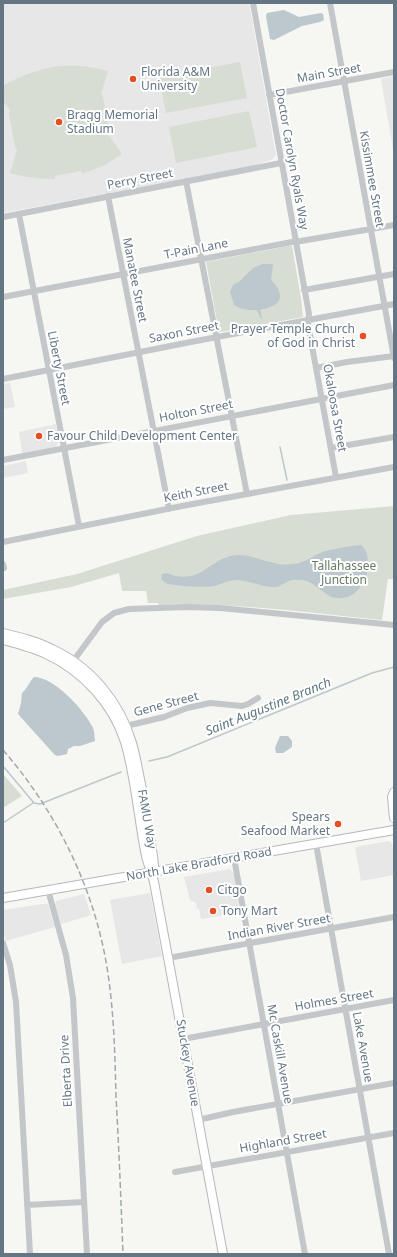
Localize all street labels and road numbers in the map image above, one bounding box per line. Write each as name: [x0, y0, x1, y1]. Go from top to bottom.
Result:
street label: Main Street: [296, 58, 363, 87]
street label: Doctor Carolyn Ryals Way: [272, 87, 313, 232]
street label: Kissimmee Street: [356, 129, 389, 229]
street label: Perry Street: [106, 164, 175, 193]
street label: T-Pain Lane: [162, 234, 230, 263]
street label: Manatee Street: [119, 236, 152, 325]
street label: Saxon Street: [148, 316, 221, 347]
street label: Liberty Street: [44, 329, 75, 407]
street label: Okaloosa Street: [319, 362, 352, 454]
street label: Holton Street: [158, 395, 235, 426]
street label: Keith Street: [162, 477, 230, 506]
street label: Gene Street: [132, 687, 201, 720]
street label: FAMU Way: [134, 788, 161, 851]
street label: North Lake Bradford Road: [125, 842, 273, 885]
street label: Indian River Street: [226, 909, 332, 944]
street label: Holmes Street: [293, 984, 375, 1015]
street label: Mc Caskill Avenue: [263, 1003, 298, 1105]
street label: Lake Avenue: [349, 1010, 378, 1084]
street label: Stuckey Avenue: [172, 1018, 205, 1108]
street label: Elberta Drive: [55, 1034, 76, 1108]
street label: Highland Street: [238, 1124, 328, 1157]

